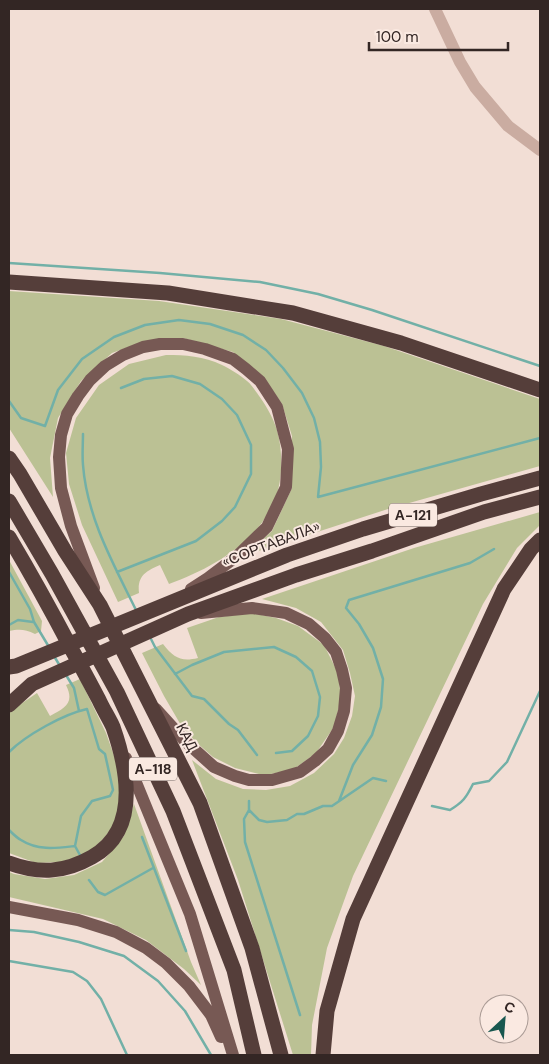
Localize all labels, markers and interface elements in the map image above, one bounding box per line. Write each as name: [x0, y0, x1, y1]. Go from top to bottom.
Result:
scale bar: [369, 20, 508, 52]
text: 100 m: [376, 27, 419, 47]
road number: А-121: [389, 504, 437, 526]
street label: «СОРТАВАЛА»: [219, 516, 323, 572]
street label: КАД: [171, 719, 203, 755]
road number: А-118: [129, 758, 177, 781]
north arrow: [479, 994, 529, 1044]
text: С: [501, 997, 518, 1018]

